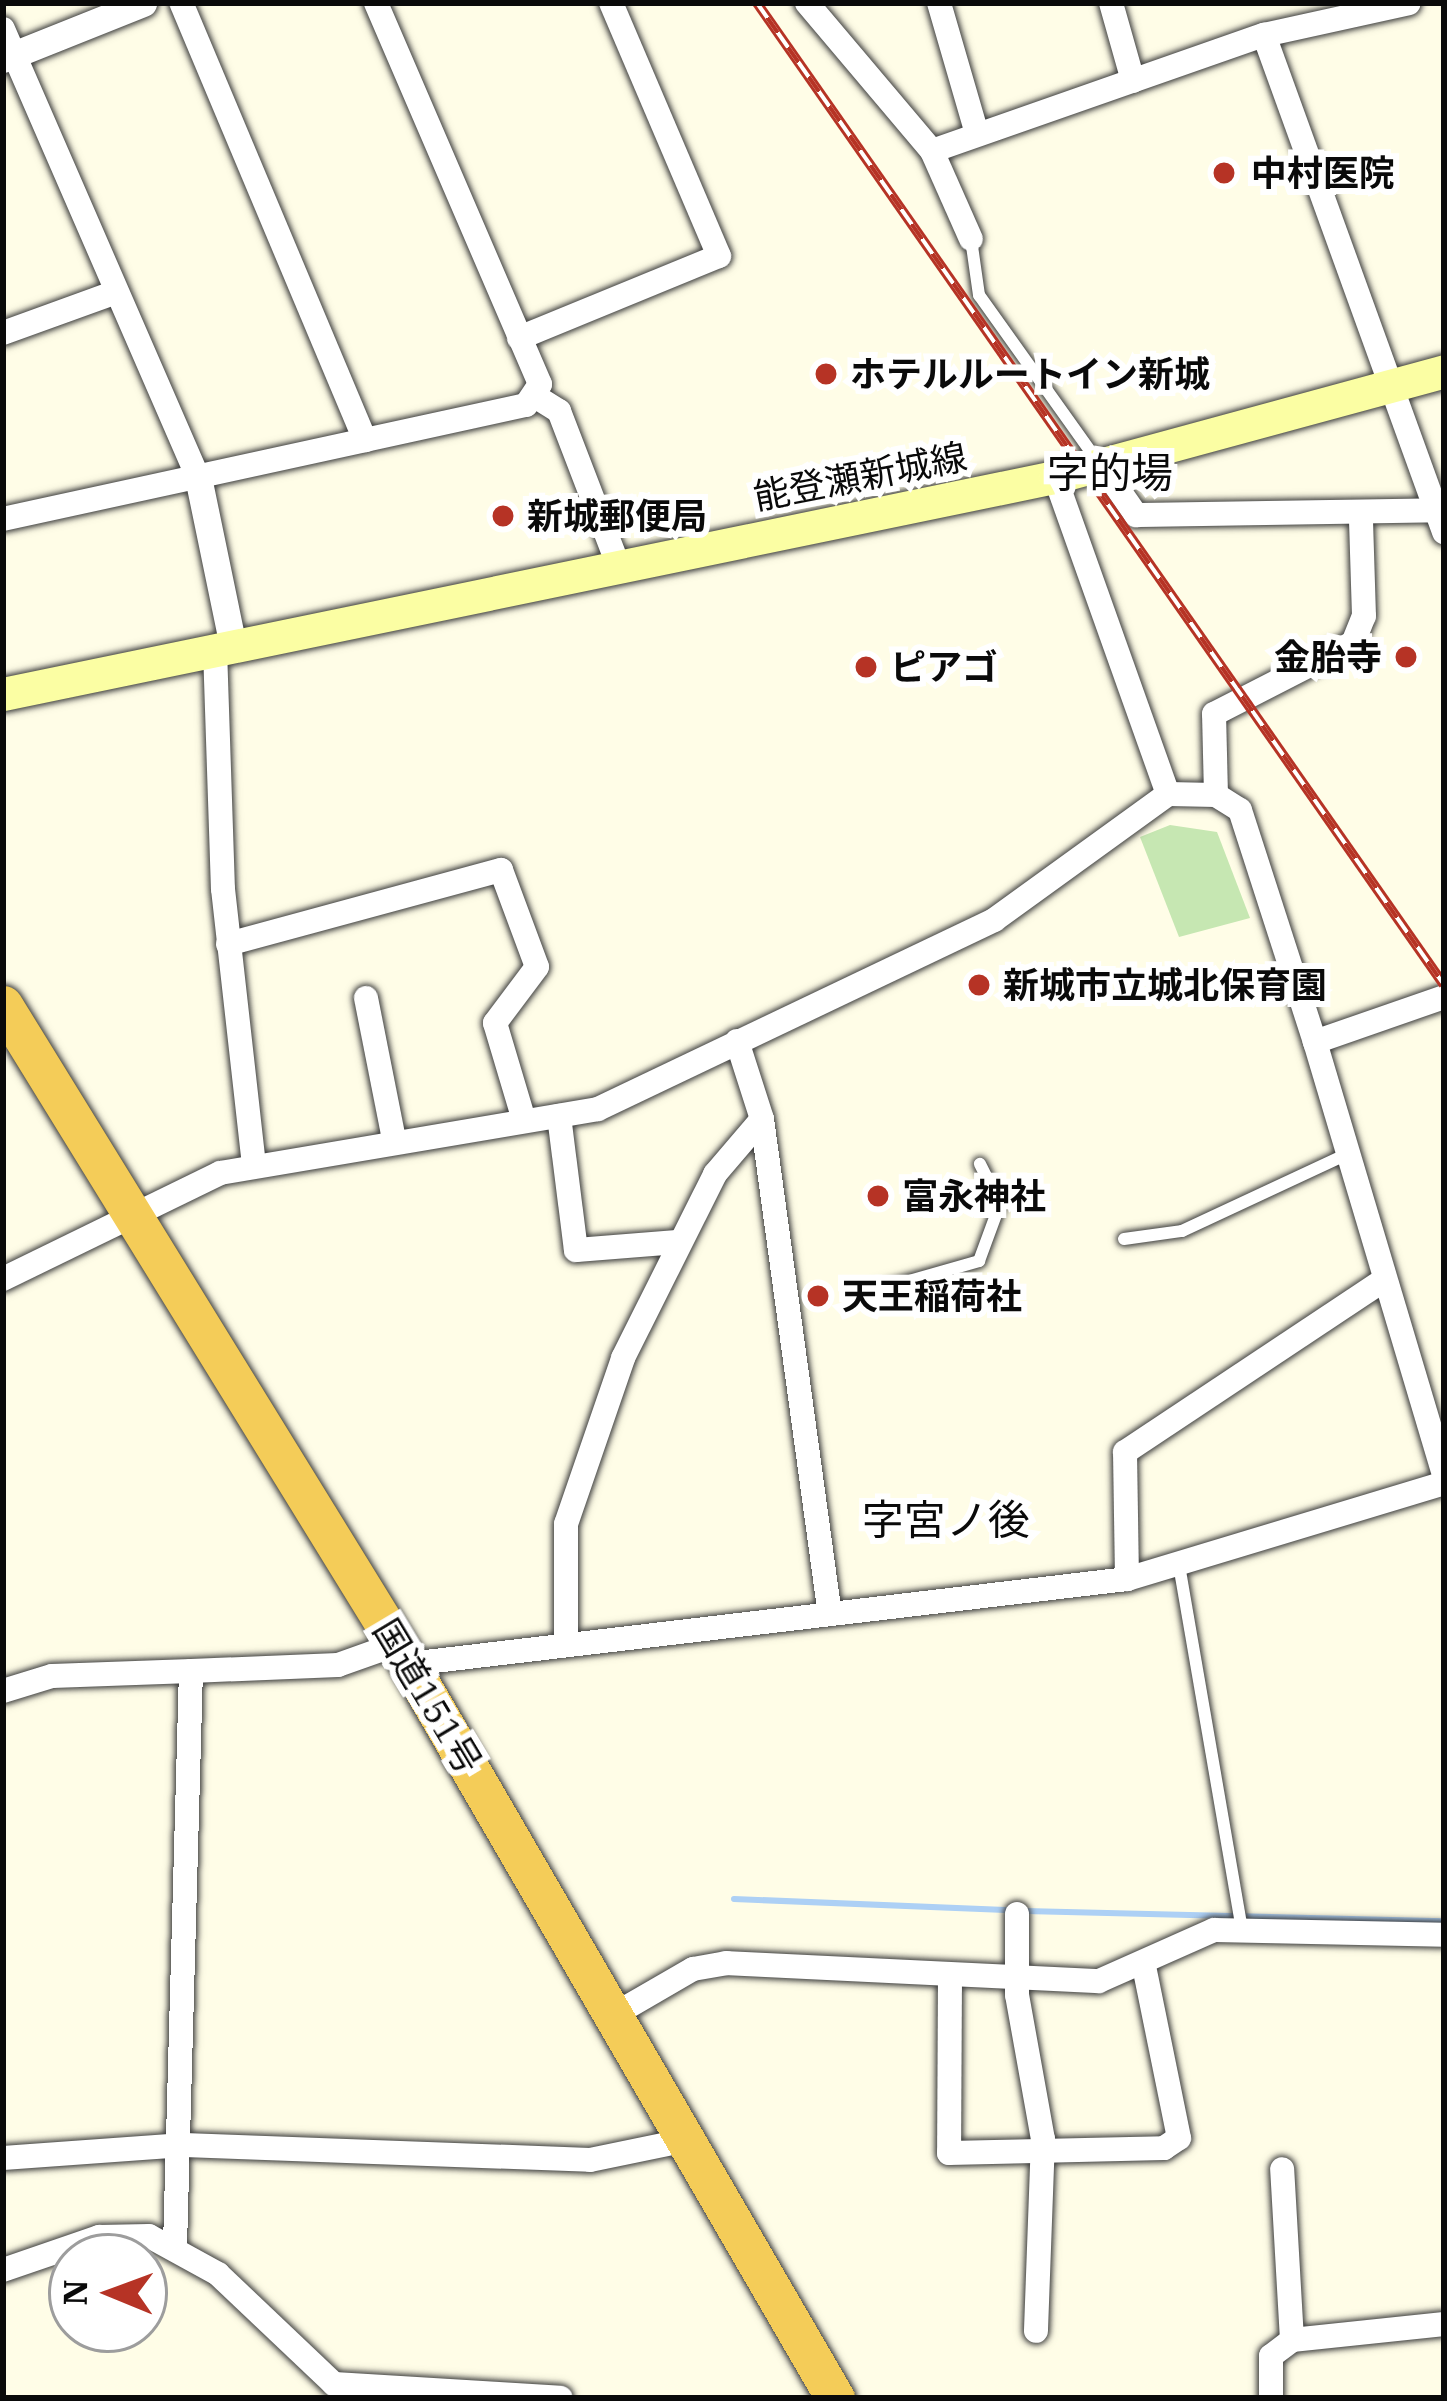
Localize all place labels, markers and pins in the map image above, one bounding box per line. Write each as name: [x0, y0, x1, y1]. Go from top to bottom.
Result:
place label: 中村医院: [1251, 151, 1395, 195]
marker: 中村医院: [1208, 157, 1240, 189]
place label: ホテルルートイン新城: [850, 352, 1210, 396]
marker: ホテルルートイン新城: [813, 361, 839, 387]
place label: 新城郵便局: [527, 494, 707, 538]
marker: 新城郵便局: [490, 503, 516, 529]
place label: 金胎寺: [1274, 635, 1382, 679]
marker: 金胎寺: [1393, 644, 1419, 670]
place label: ピアゴ: [890, 645, 998, 689]
marker: ピアゴ: [853, 654, 879, 680]
place label: 新城市立城北保育園: [1003, 963, 1327, 1007]
marker: 新城市立城北保育園: [966, 972, 992, 998]
place label: 富永神社: [902, 1174, 1046, 1218]
marker: 富永神社: [865, 1183, 891, 1209]
place label: 天王稲荷社: [842, 1274, 1022, 1318]
marker: 天王稲荷社: [805, 1283, 831, 1309]

